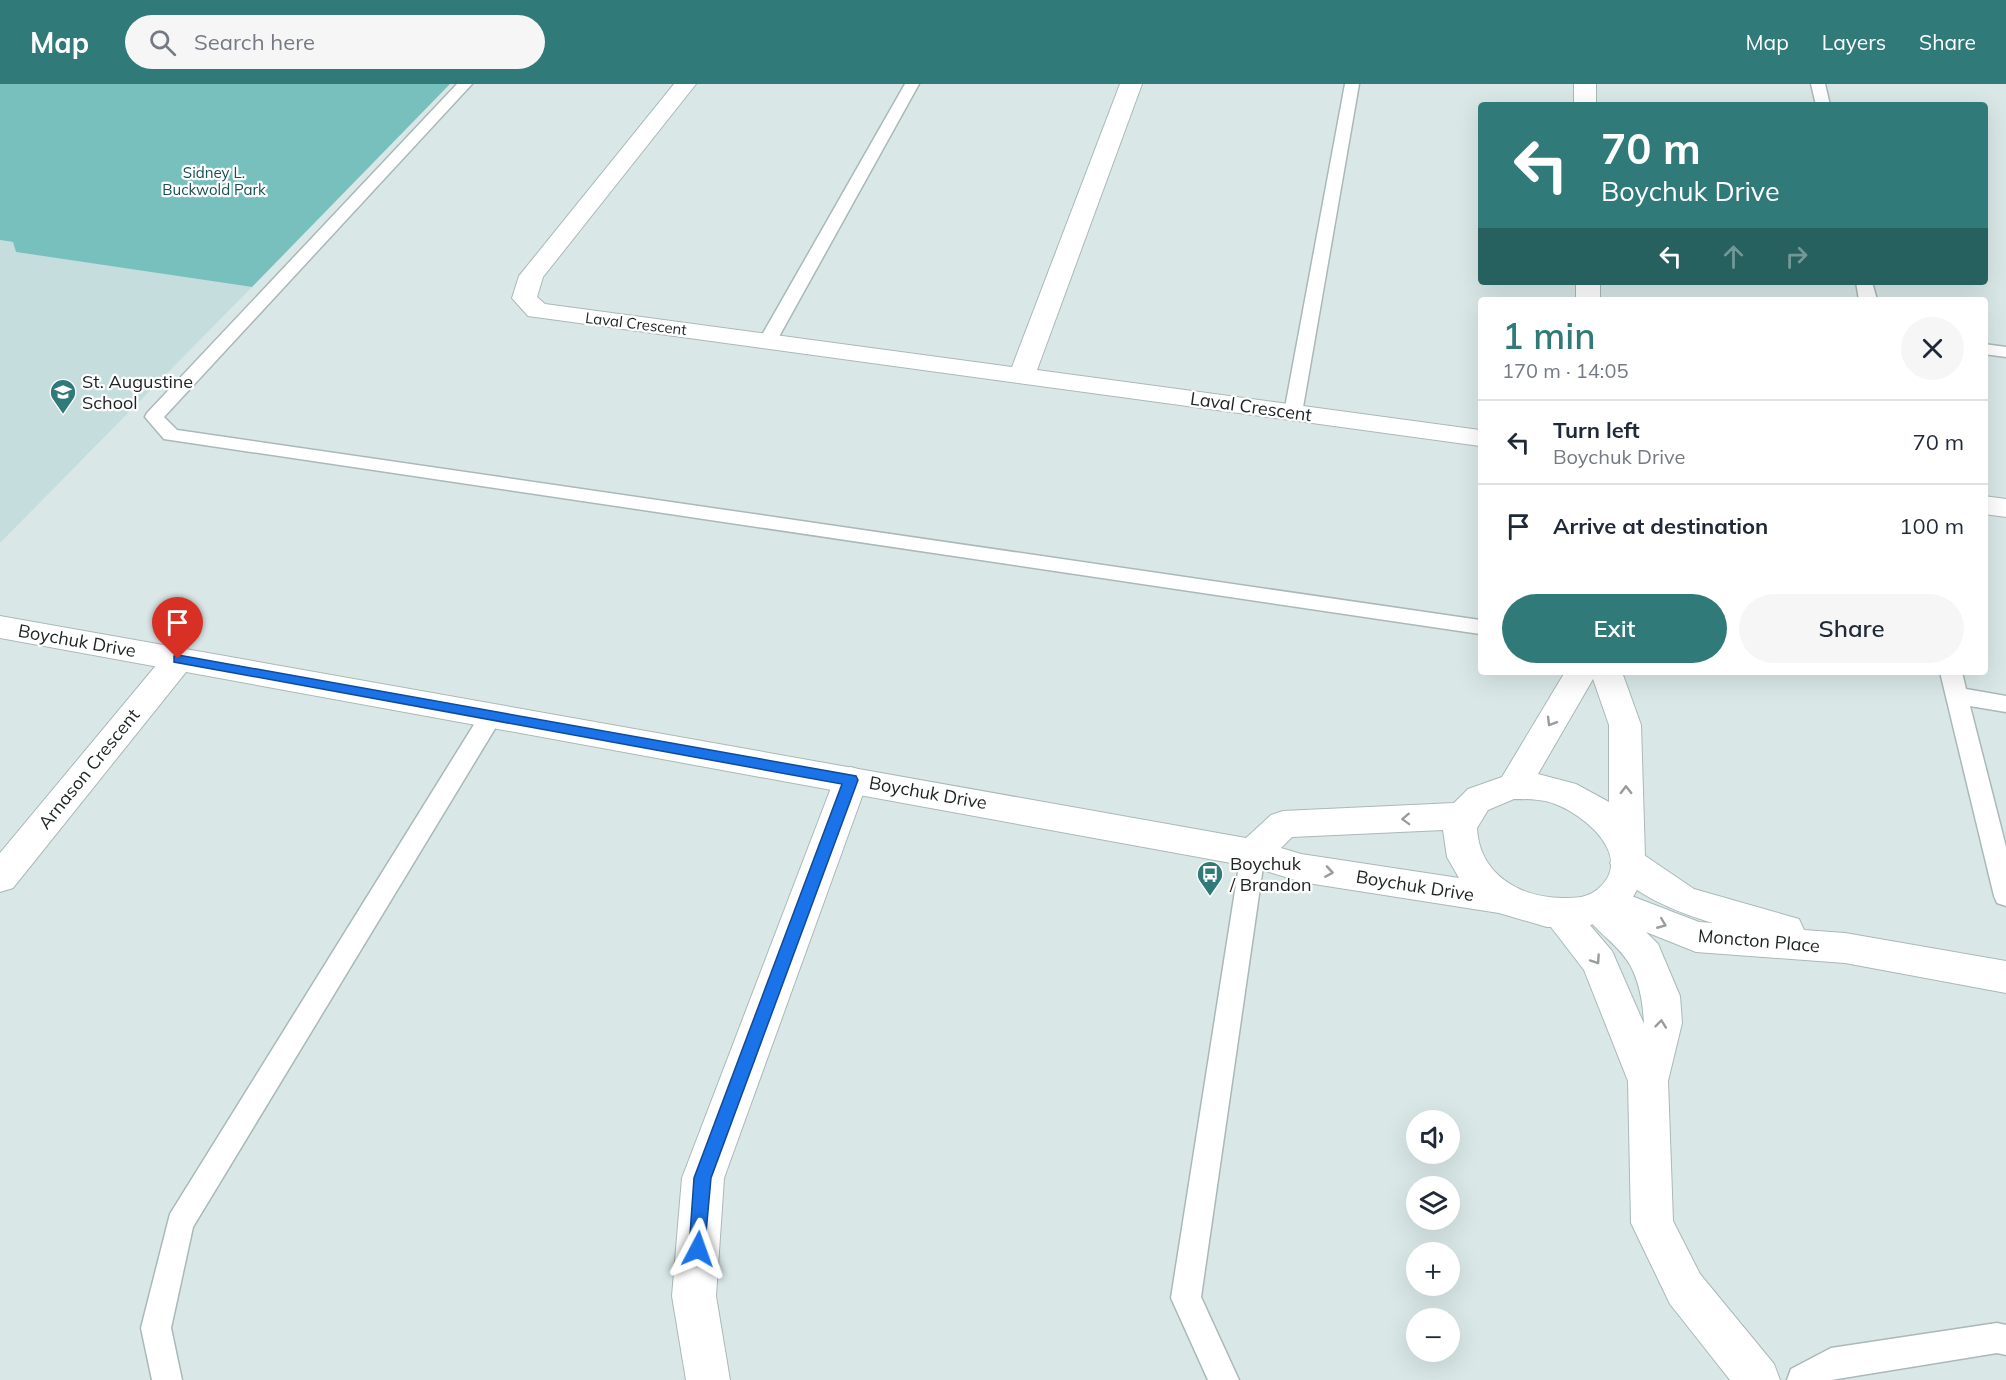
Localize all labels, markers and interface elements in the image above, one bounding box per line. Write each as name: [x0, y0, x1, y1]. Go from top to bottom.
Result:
search box: [125, 15, 545, 69]
text: Map: [30, 25, 89, 60]
icon: search: [146, 26, 179, 59]
text: Search here: [194, 28, 315, 56]
text: Map: [1746, 29, 1789, 55]
text: Layers: [1822, 29, 1886, 55]
text: Share: [1919, 29, 1976, 55]
text: 70 m: [1601, 122, 1701, 175]
icon: left: [1502, 126, 1580, 204]
park label: Sidney L. Buckwold Park: [162, 163, 266, 199]
text: Boychuk Drive: [1601, 174, 1780, 208]
icon: left: [1654, 240, 1687, 273]
icon: ahead: [1717, 240, 1750, 273]
icon: right: [1780, 240, 1813, 273]
street label: Laval Crescent: [584, 308, 688, 339]
text: 1 min: [1502, 313, 1596, 358]
button: close: [1901, 317, 1964, 380]
text: 170 m · 14:05: [1502, 358, 1628, 383]
place label: St. Augustine School: [82, 370, 193, 414]
school or university icon: St. Augustine School: [48, 377, 78, 415]
street label: Laval Crescent: [1189, 387, 1313, 426]
text: Turn left: [1553, 416, 1640, 444]
icon: left: [1502, 426, 1535, 459]
text: 70 m: [1913, 428, 1964, 456]
text: Boychuk Drive: [1553, 444, 1685, 469]
icon: arrive: [1502, 510, 1535, 543]
text: Arrive at destination: [1553, 512, 1768, 540]
text: 100 m: [1899, 512, 1964, 540]
button: Exit: [1502, 594, 1727, 663]
button: Share: [1739, 594, 1964, 663]
pin: [152, 597, 203, 659]
icon: arrive: [161, 606, 194, 639]
street label: Boychuk Drive: [16, 619, 138, 662]
street label: Arnason Crescent: [33, 704, 144, 834]
one-way arrow: [1547, 716, 1558, 726]
street label: Boychuk Drive: [867, 771, 989, 814]
one-way arrow: [1620, 785, 1633, 794]
one-way arrow: [1401, 813, 1410, 825]
place label: Boychuk / Brandon: [1229, 852, 1312, 896]
bus stop icon: Boychuk / Brandon: [1195, 859, 1225, 897]
street label: Boychuk Drive: [1354, 865, 1476, 906]
one-way arrow: [1325, 866, 1334, 878]
one-way arrow: [1656, 917, 1667, 929]
street label: Moncton Place: [1697, 924, 1821, 957]
one-way arrow: [1588, 953, 1599, 964]
one-way arrow: [1655, 1019, 1667, 1029]
map controls: [1406, 1110, 1460, 1362]
button: sound: [1406, 1110, 1460, 1164]
button: layers: [1406, 1176, 1460, 1230]
position arrow: [666, 1217, 730, 1281]
button: +: [1406, 1242, 1460, 1296]
button: −: [1406, 1308, 1460, 1362]

